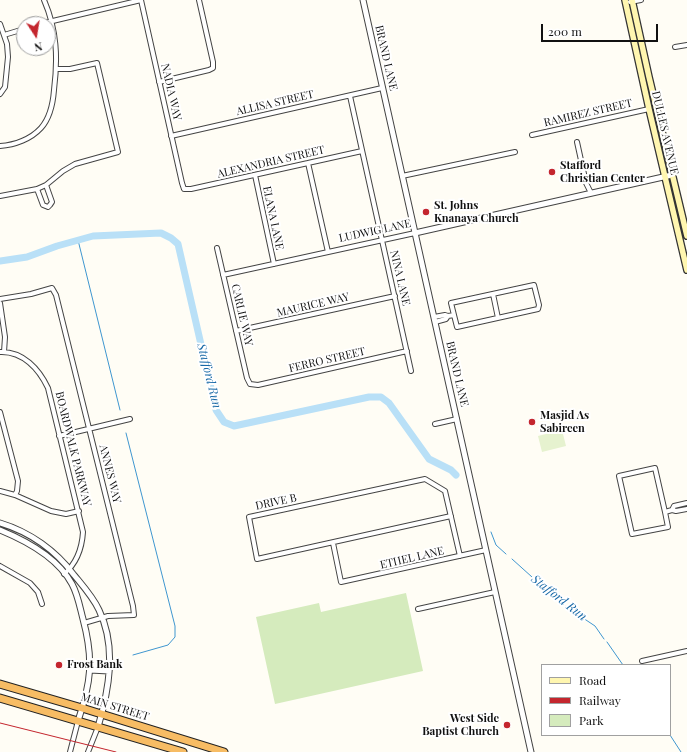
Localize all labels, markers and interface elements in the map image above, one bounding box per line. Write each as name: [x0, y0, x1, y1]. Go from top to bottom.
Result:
north arrow: [16, 16, 56, 56]
scale bar: [543, 16, 660, 42]
text: 200 m: [548, 23, 582, 39]
street label: BRAND LANE: [372, 24, 400, 92]
text: N: [33, 39, 44, 55]
street label: NADIA WAY: [158, 62, 184, 122]
street label: ALLISA STREET: [235, 88, 315, 118]
street label: DULLES AVENUE: [649, 90, 681, 176]
street label: RAMIREZ STREET: [542, 96, 634, 130]
street label: ALEXANDRIA STREET: [216, 143, 326, 181]
place label: Stafford Christian Center: [560, 159, 645, 185]
marker: Stafford Christian Center: [547, 167, 557, 177]
street label: ELANA LANE: [260, 185, 286, 251]
place label: St. Johns Knanaya Church: [434, 199, 519, 225]
marker: St. Johns Knanaya Church: [421, 207, 431, 217]
street label: LUDWIG LANE: [338, 217, 412, 245]
street label: NINA LANE: [387, 249, 413, 307]
street label: CARLIE WAY: [228, 283, 256, 347]
street label: MAURICE WAY: [275, 290, 351, 320]
street label: BRAND LANE: [443, 340, 471, 408]
water label: Stafford Run: [194, 342, 224, 410]
street label: FERRO STREET: [287, 345, 367, 375]
street label: BOARDWALK PARKWAY: [52, 390, 94, 508]
place label: Masjid As Sabireen: [540, 409, 589, 435]
marker: Masjid As Sabireen: [527, 417, 537, 427]
street label: ANNES WAY: [96, 443, 124, 505]
street label: DRIVE B: [254, 491, 298, 513]
street label: ETHEL LANE: [379, 544, 445, 572]
water label: Stafford Run: [528, 572, 590, 624]
place label: Frost Bank: [67, 658, 123, 672]
marker: Frost Bank: [54, 660, 64, 670]
legend: [541, 664, 671, 736]
text: Road: [579, 672, 606, 688]
street label: MAIN STREET: [79, 690, 151, 724]
text: Railway: [579, 692, 621, 708]
place label: West Side Baptist Church: [422, 712, 499, 738]
text: Park: [579, 712, 604, 728]
marker: West Side Baptist Church: [502, 720, 512, 730]

